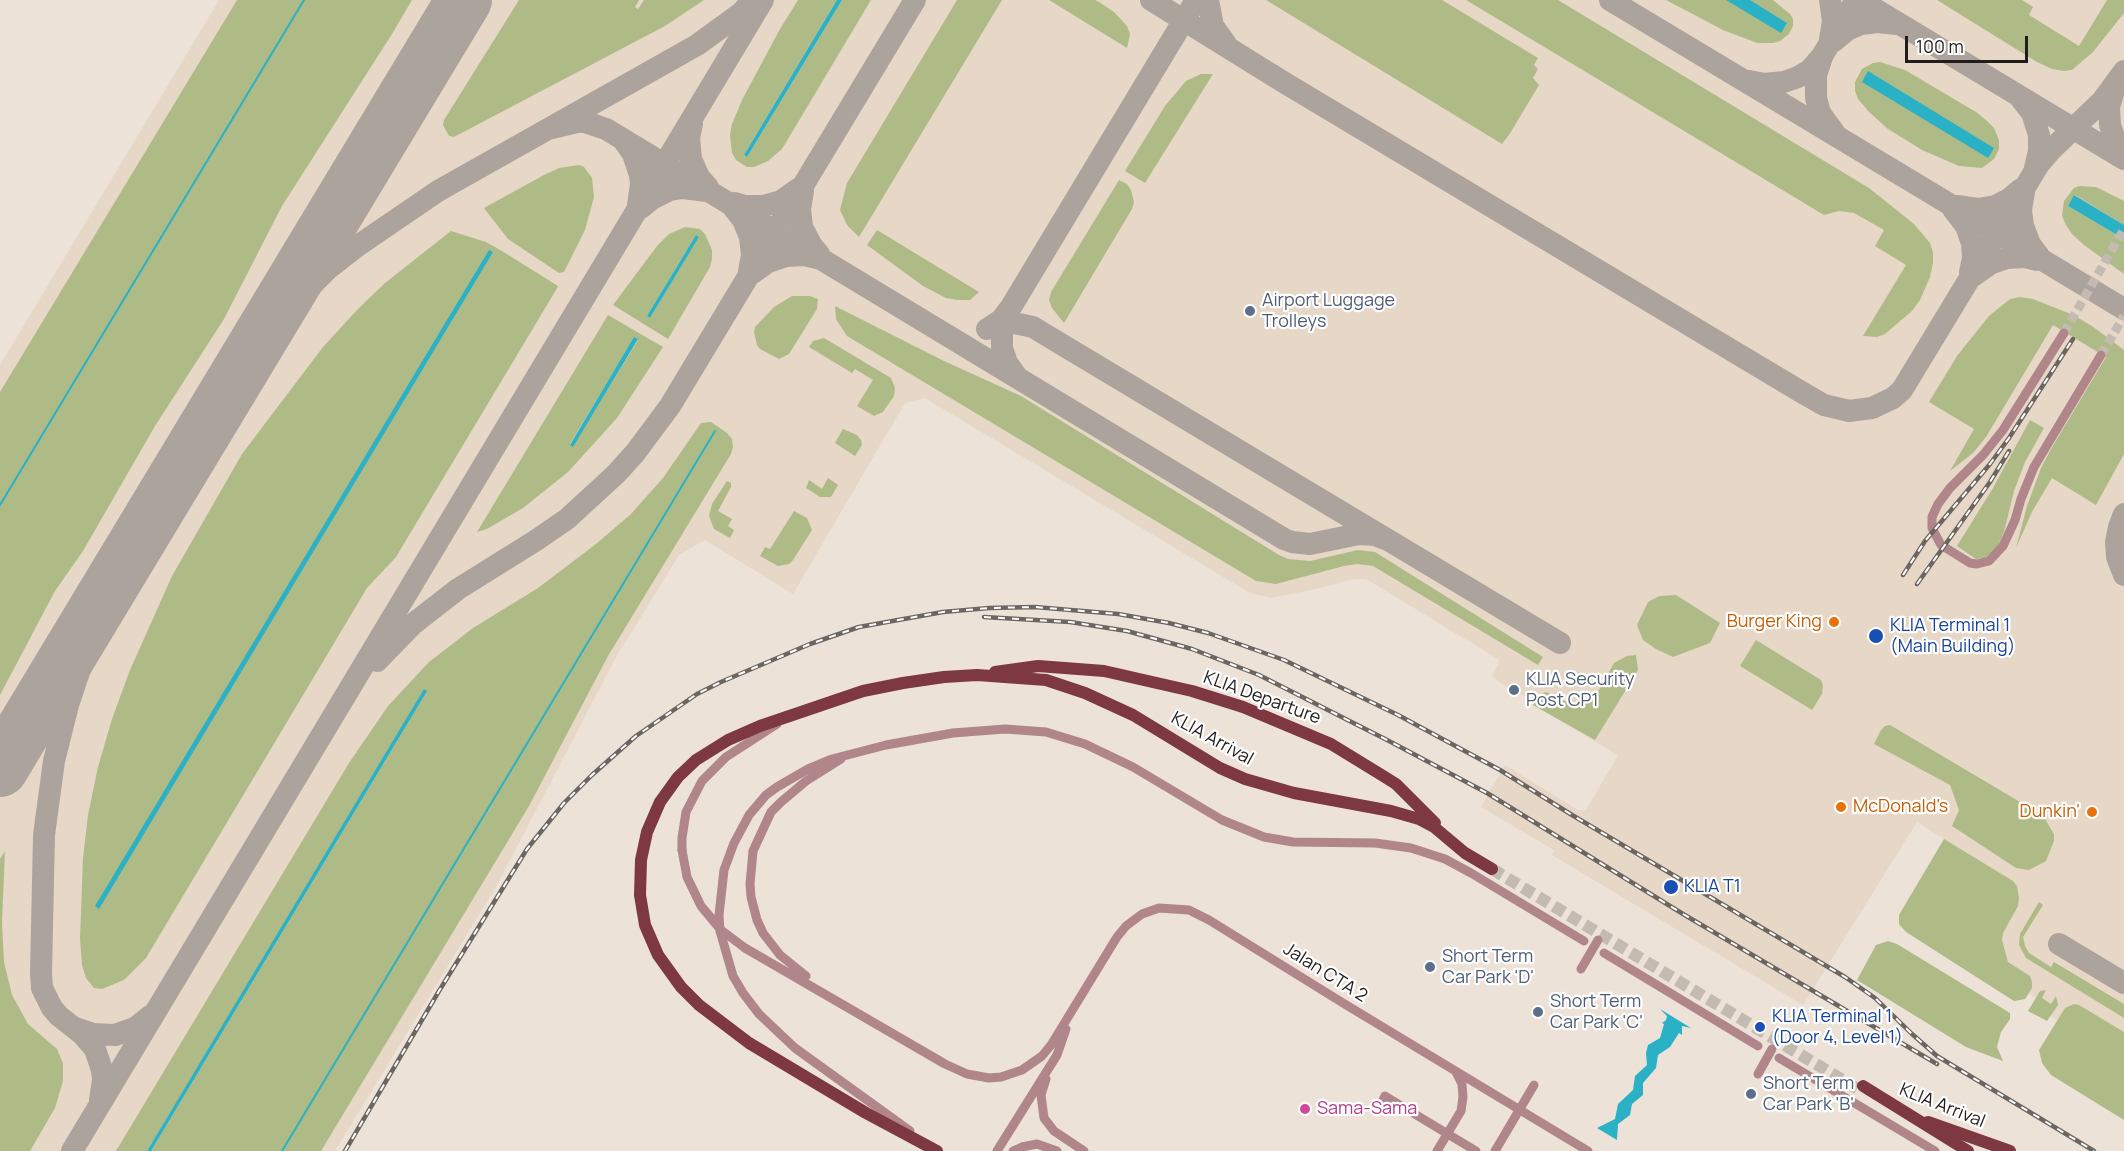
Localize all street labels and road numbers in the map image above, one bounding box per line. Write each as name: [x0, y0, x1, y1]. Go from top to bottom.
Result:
street label: KLIA Departure: [1200, 667, 1324, 729]
street label: KLIA Arrival: [1167, 708, 1257, 770]
street label: Jalan CTA 2: [1279, 939, 1371, 1007]
street label: KLIA Arrival: [1896, 1079, 1988, 1133]

